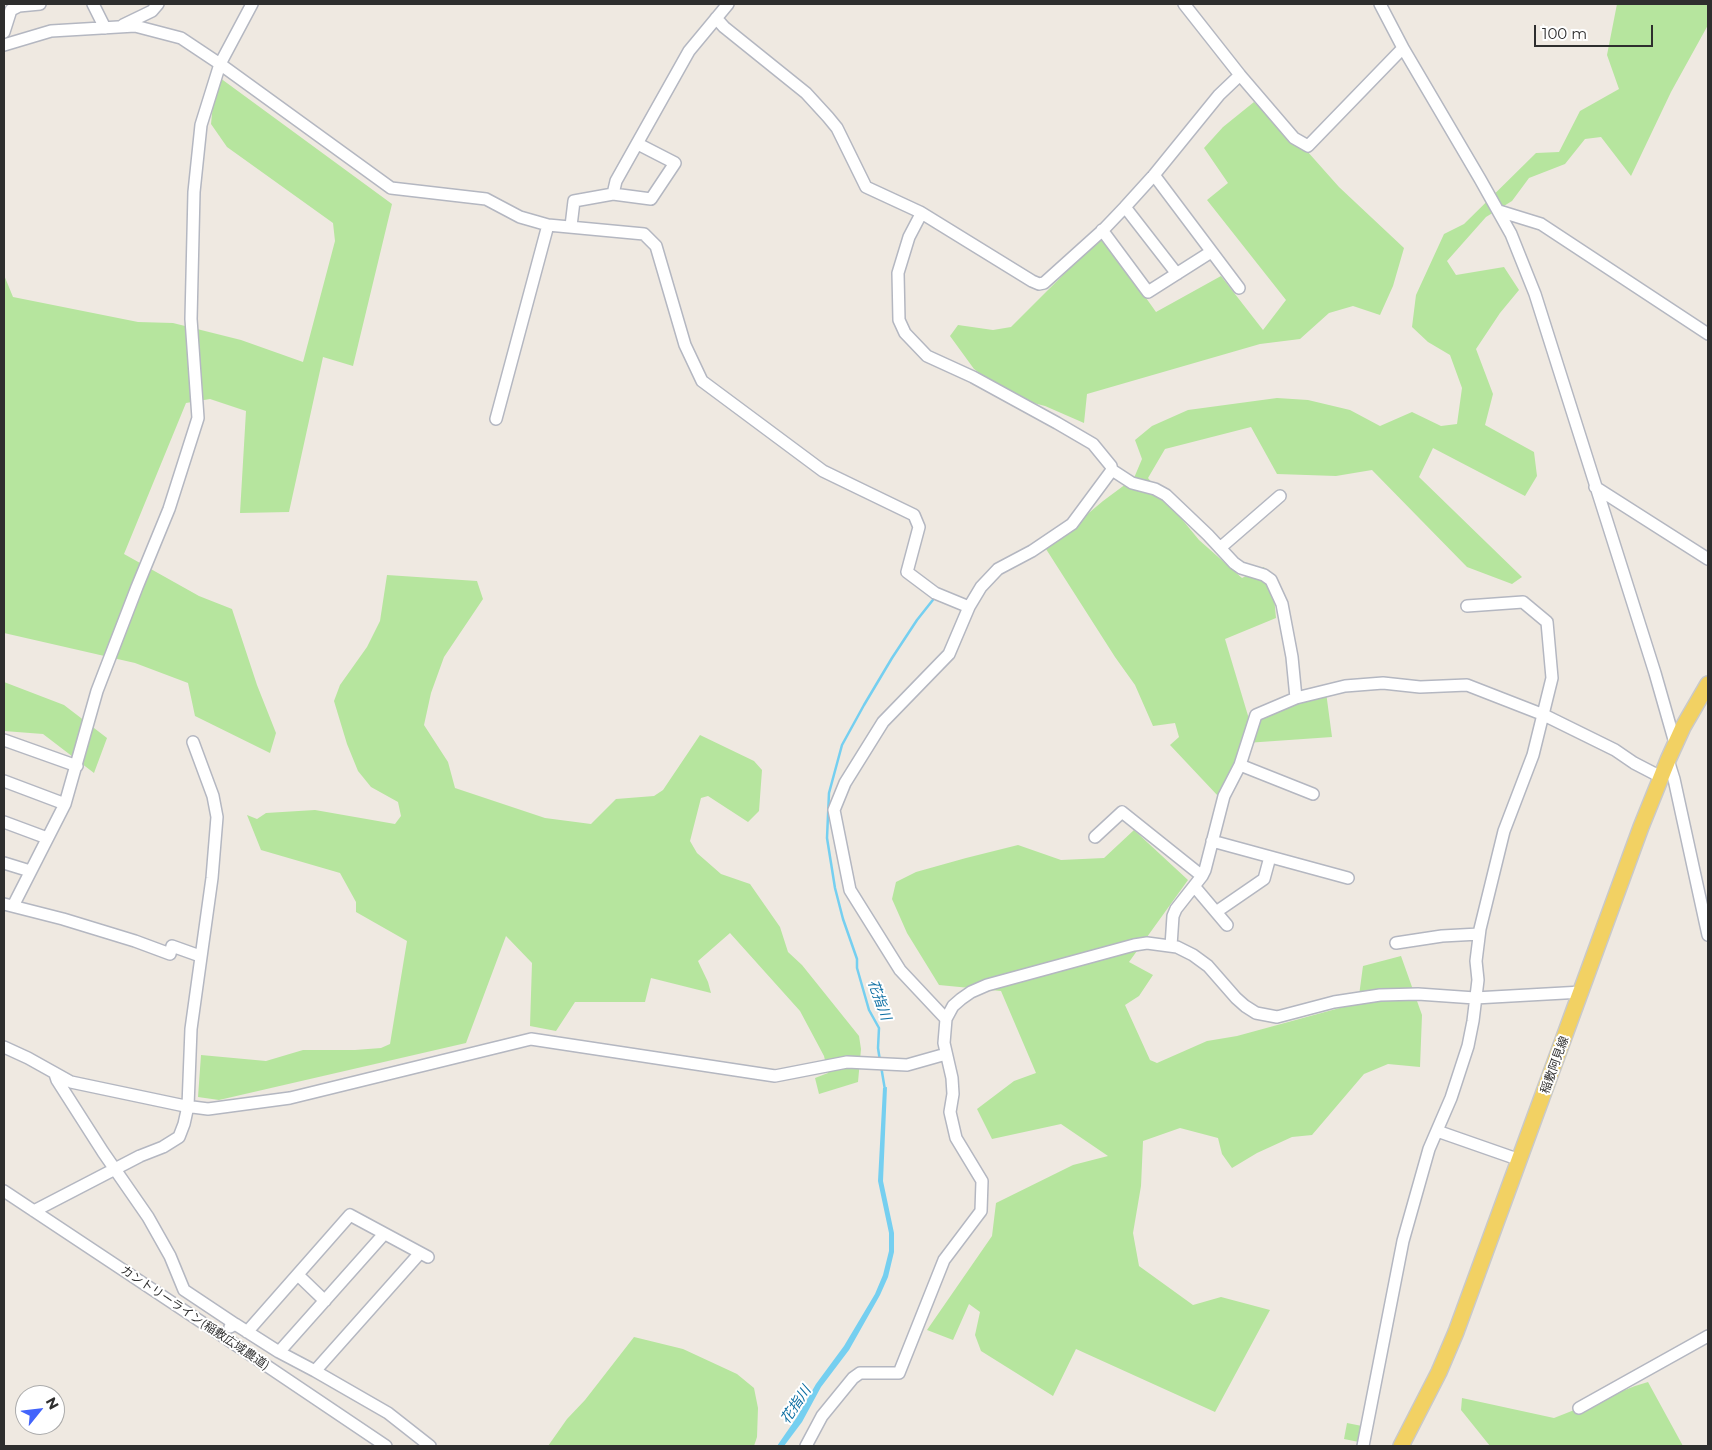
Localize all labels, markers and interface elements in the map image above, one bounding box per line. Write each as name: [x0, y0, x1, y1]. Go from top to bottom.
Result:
scale bar: [1537, 15, 1656, 47]
text: 100 m: [1542, 24, 1587, 43]
water label: 花指川: [864, 977, 894, 1023]
street label: 稲敷阿見線: [1538, 1034, 1572, 1096]
street label: カントリーライン(稲敷広域農道): [118, 1263, 272, 1373]
water label: 花指川: [777, 1383, 815, 1427]
north arrow: [15, 1385, 65, 1435]
text: N: [42, 1394, 63, 1413]

